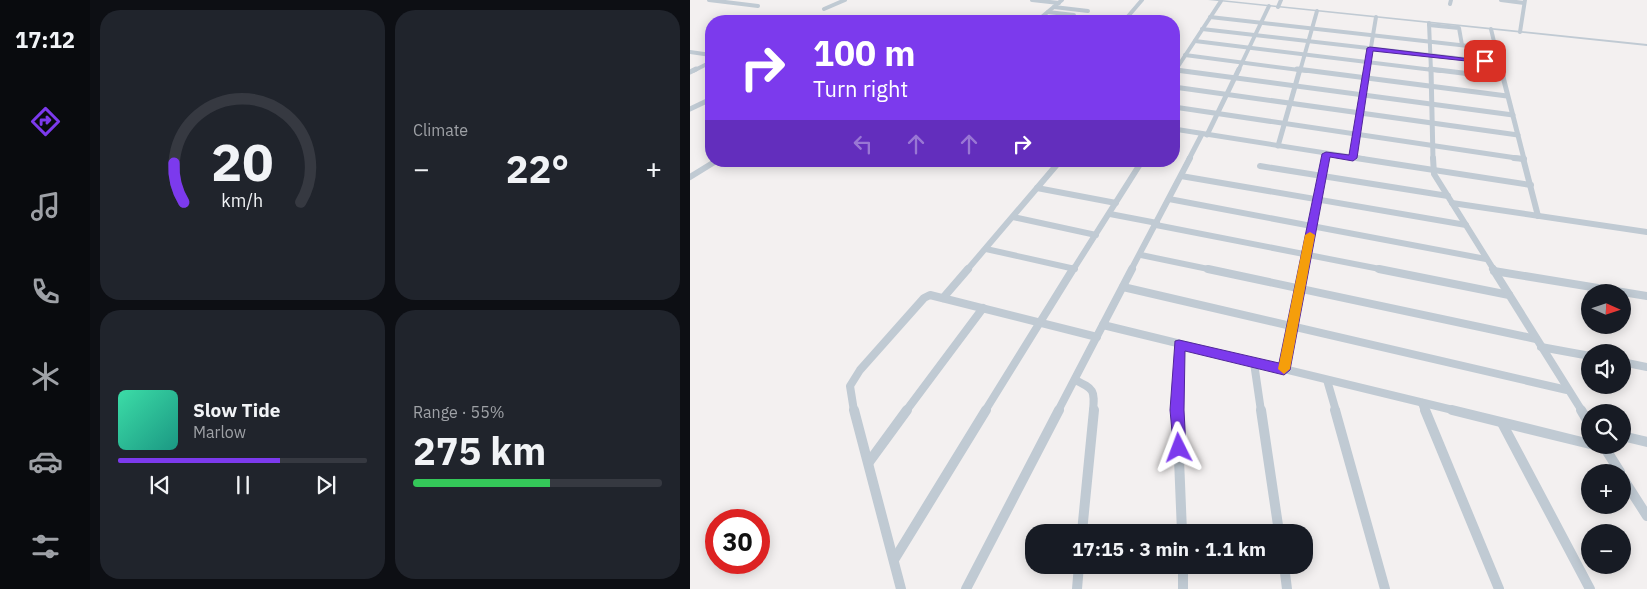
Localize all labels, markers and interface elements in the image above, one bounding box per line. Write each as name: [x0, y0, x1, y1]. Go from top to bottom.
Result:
text: 17:12: [15, 25, 75, 54]
text: 100 m: [813, 30, 916, 76]
icon: right: [730, 35, 795, 100]
pin: [1464, 40, 1506, 82]
icon: arrive: [1471, 47, 1499, 75]
text: Turn right: [813, 74, 908, 103]
icon: directions: [28, 104, 63, 139]
text: Climate: [413, 120, 468, 140]
text: 20: [211, 128, 274, 195]
icon: left: [849, 130, 877, 158]
icon: ahead: [902, 130, 930, 158]
icon: ahead: [955, 130, 983, 158]
icon: right: [1008, 130, 1036, 158]
text: 22°: [506, 144, 569, 193]
text: −: [413, 150, 430, 187]
text: +: [645, 150, 662, 187]
icon: music: [28, 189, 63, 224]
text: km/h: [222, 189, 264, 212]
icon: phone: [28, 274, 63, 309]
north arrow: [1581, 284, 1631, 334]
map controls: [1581, 284, 1631, 574]
button: sound: [1581, 344, 1631, 394]
icon: climate: [28, 359, 63, 394]
text: Slow Tide: [193, 398, 280, 422]
text: Range · 55%: [413, 402, 505, 422]
button: search: [1581, 404, 1631, 454]
position arrow: [1152, 421, 1204, 473]
text: Marlow: [193, 422, 246, 442]
text: 275 km: [413, 426, 546, 475]
icon: car: [28, 444, 63, 479]
button: +: [1581, 464, 1631, 514]
icon: previous: [146, 471, 174, 499]
icon: pause: [229, 471, 257, 499]
icon: next: [312, 471, 340, 499]
speed limit sign: 30: [705, 509, 770, 574]
button: −: [1581, 524, 1631, 574]
icon: filters: [28, 529, 63, 564]
text: 17:15 · 3 min · 1.1 km: [1072, 537, 1266, 561]

